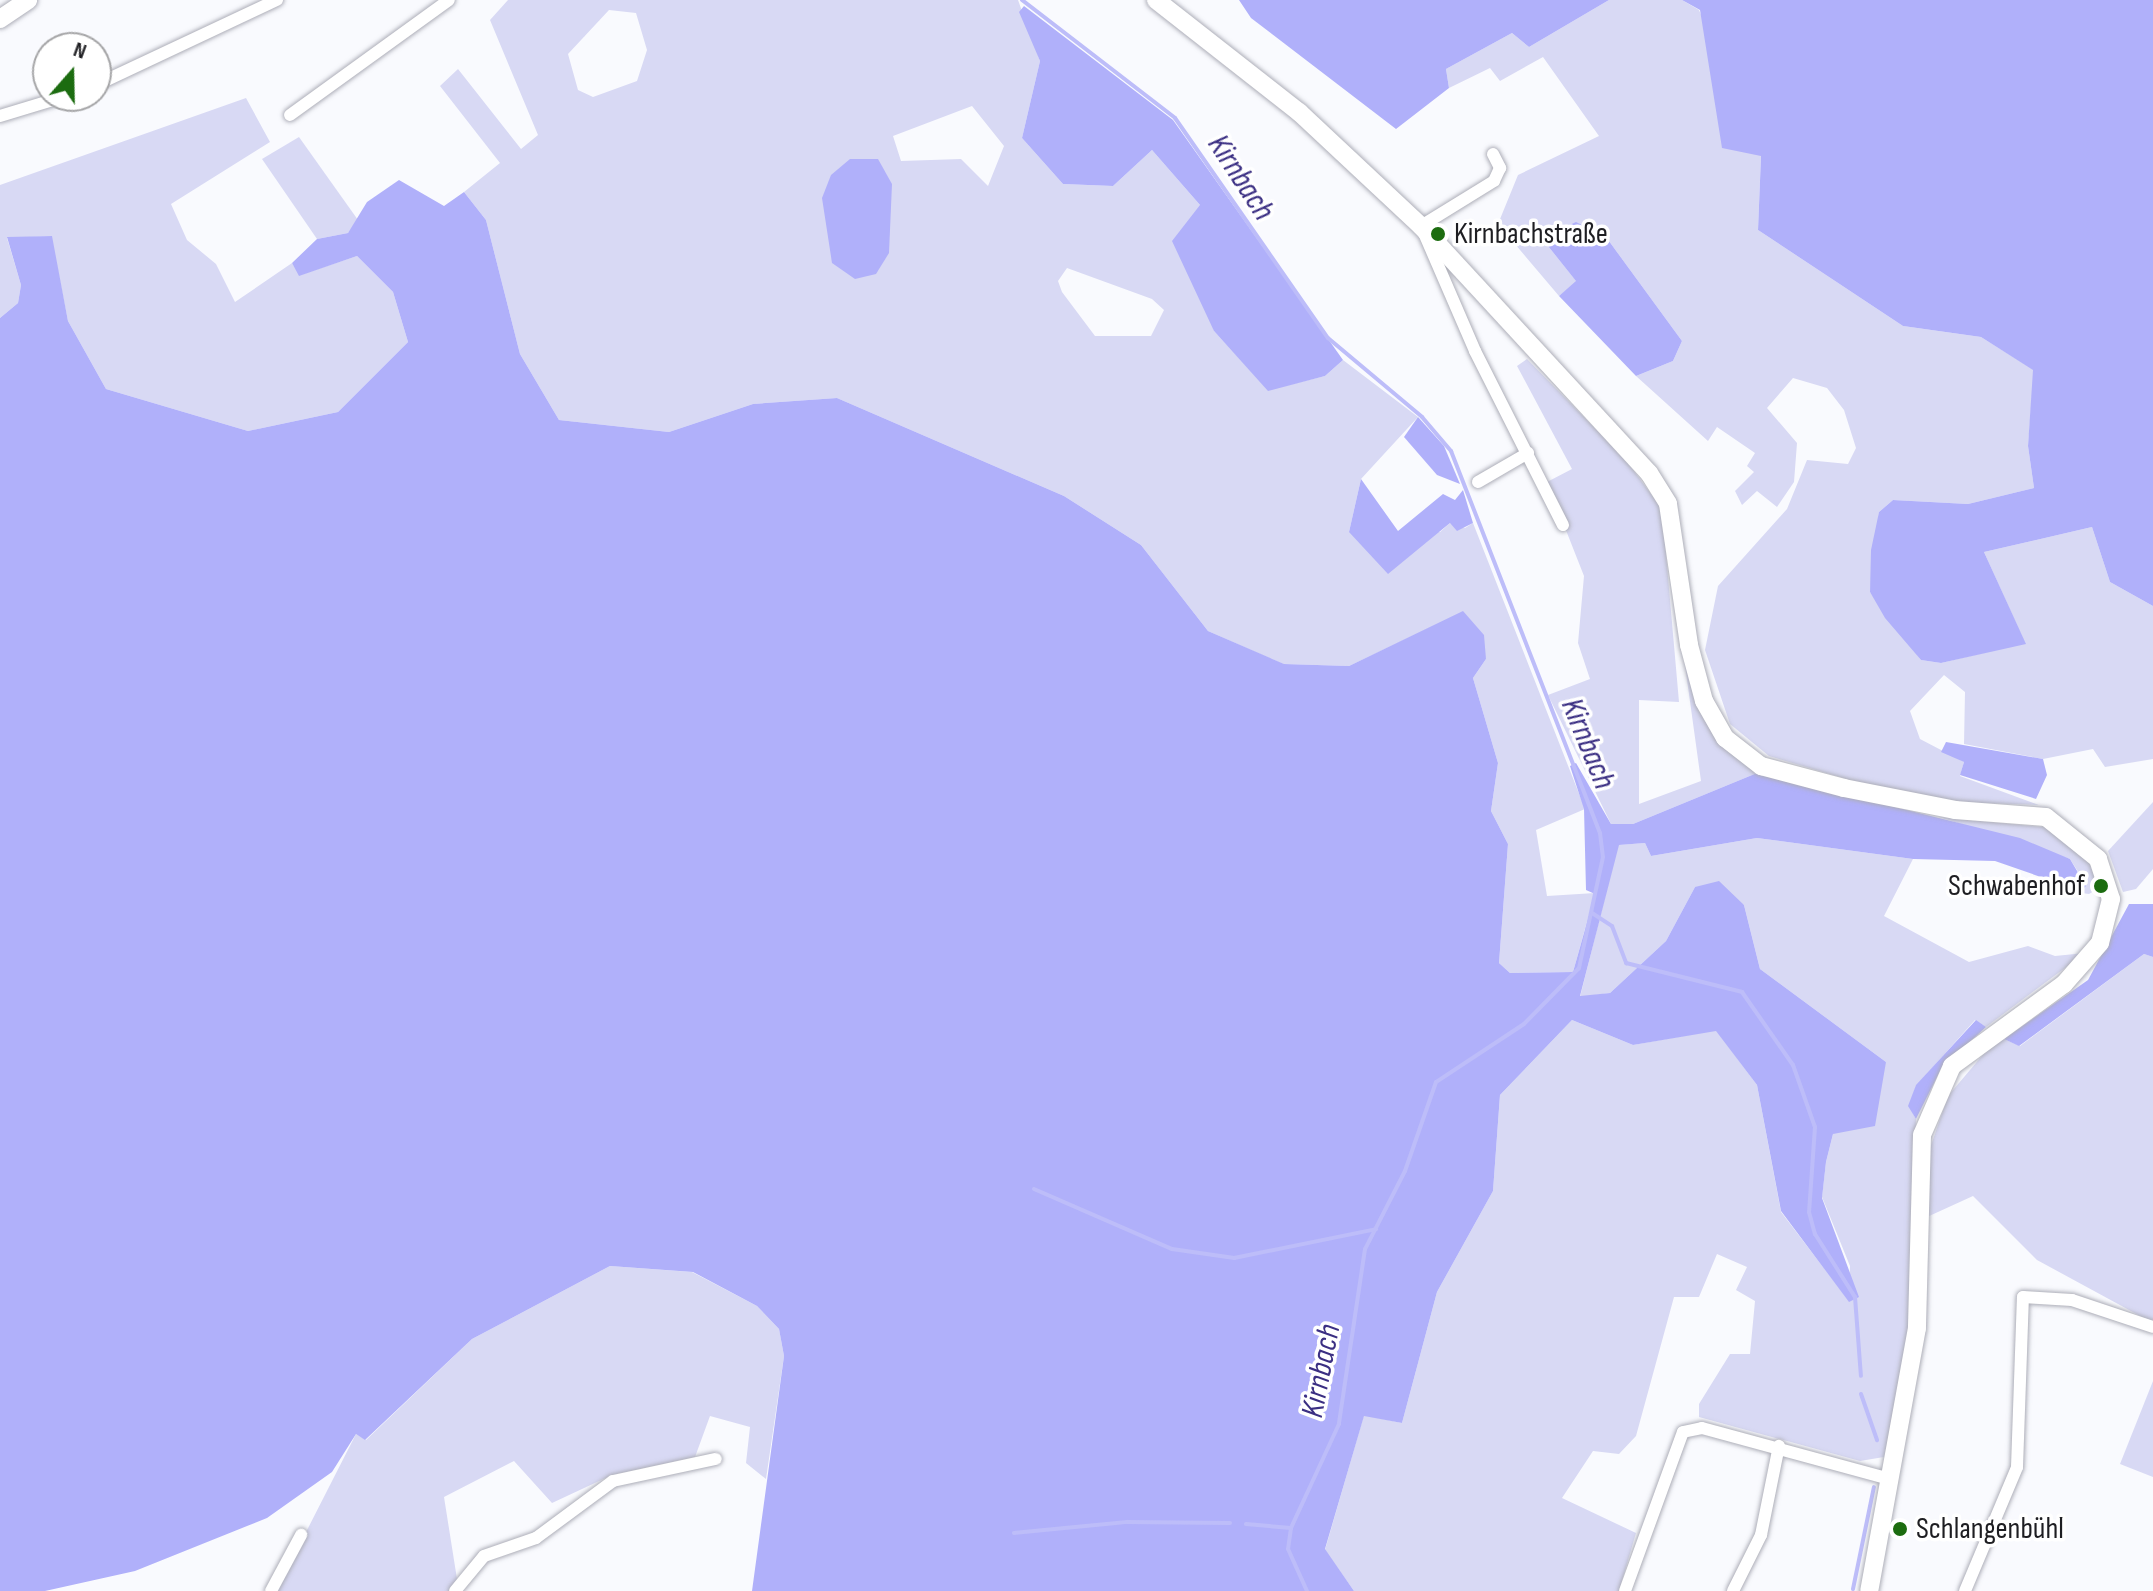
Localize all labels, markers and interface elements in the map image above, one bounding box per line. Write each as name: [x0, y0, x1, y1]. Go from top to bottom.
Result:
north arrow: [32, 32, 112, 112]
text: N: [70, 36, 90, 66]
water label: Kirnbach: [1198, 128, 1282, 228]
place label: Kirnbachstraße: [1454, 216, 1608, 252]
marker: Kirnbachstraße: [1429, 225, 1447, 243]
water label: Kirnbach: [1552, 693, 1622, 795]
place label: Schwabenhof: [1948, 868, 2085, 904]
marker: Schwabenhof: [2092, 877, 2110, 895]
water label: Kirnbach: [1294, 1321, 1350, 1421]
place label: Schlangenbühl: [1916, 1511, 2064, 1547]
marker: Schlangenbühl: [1891, 1520, 1909, 1538]

